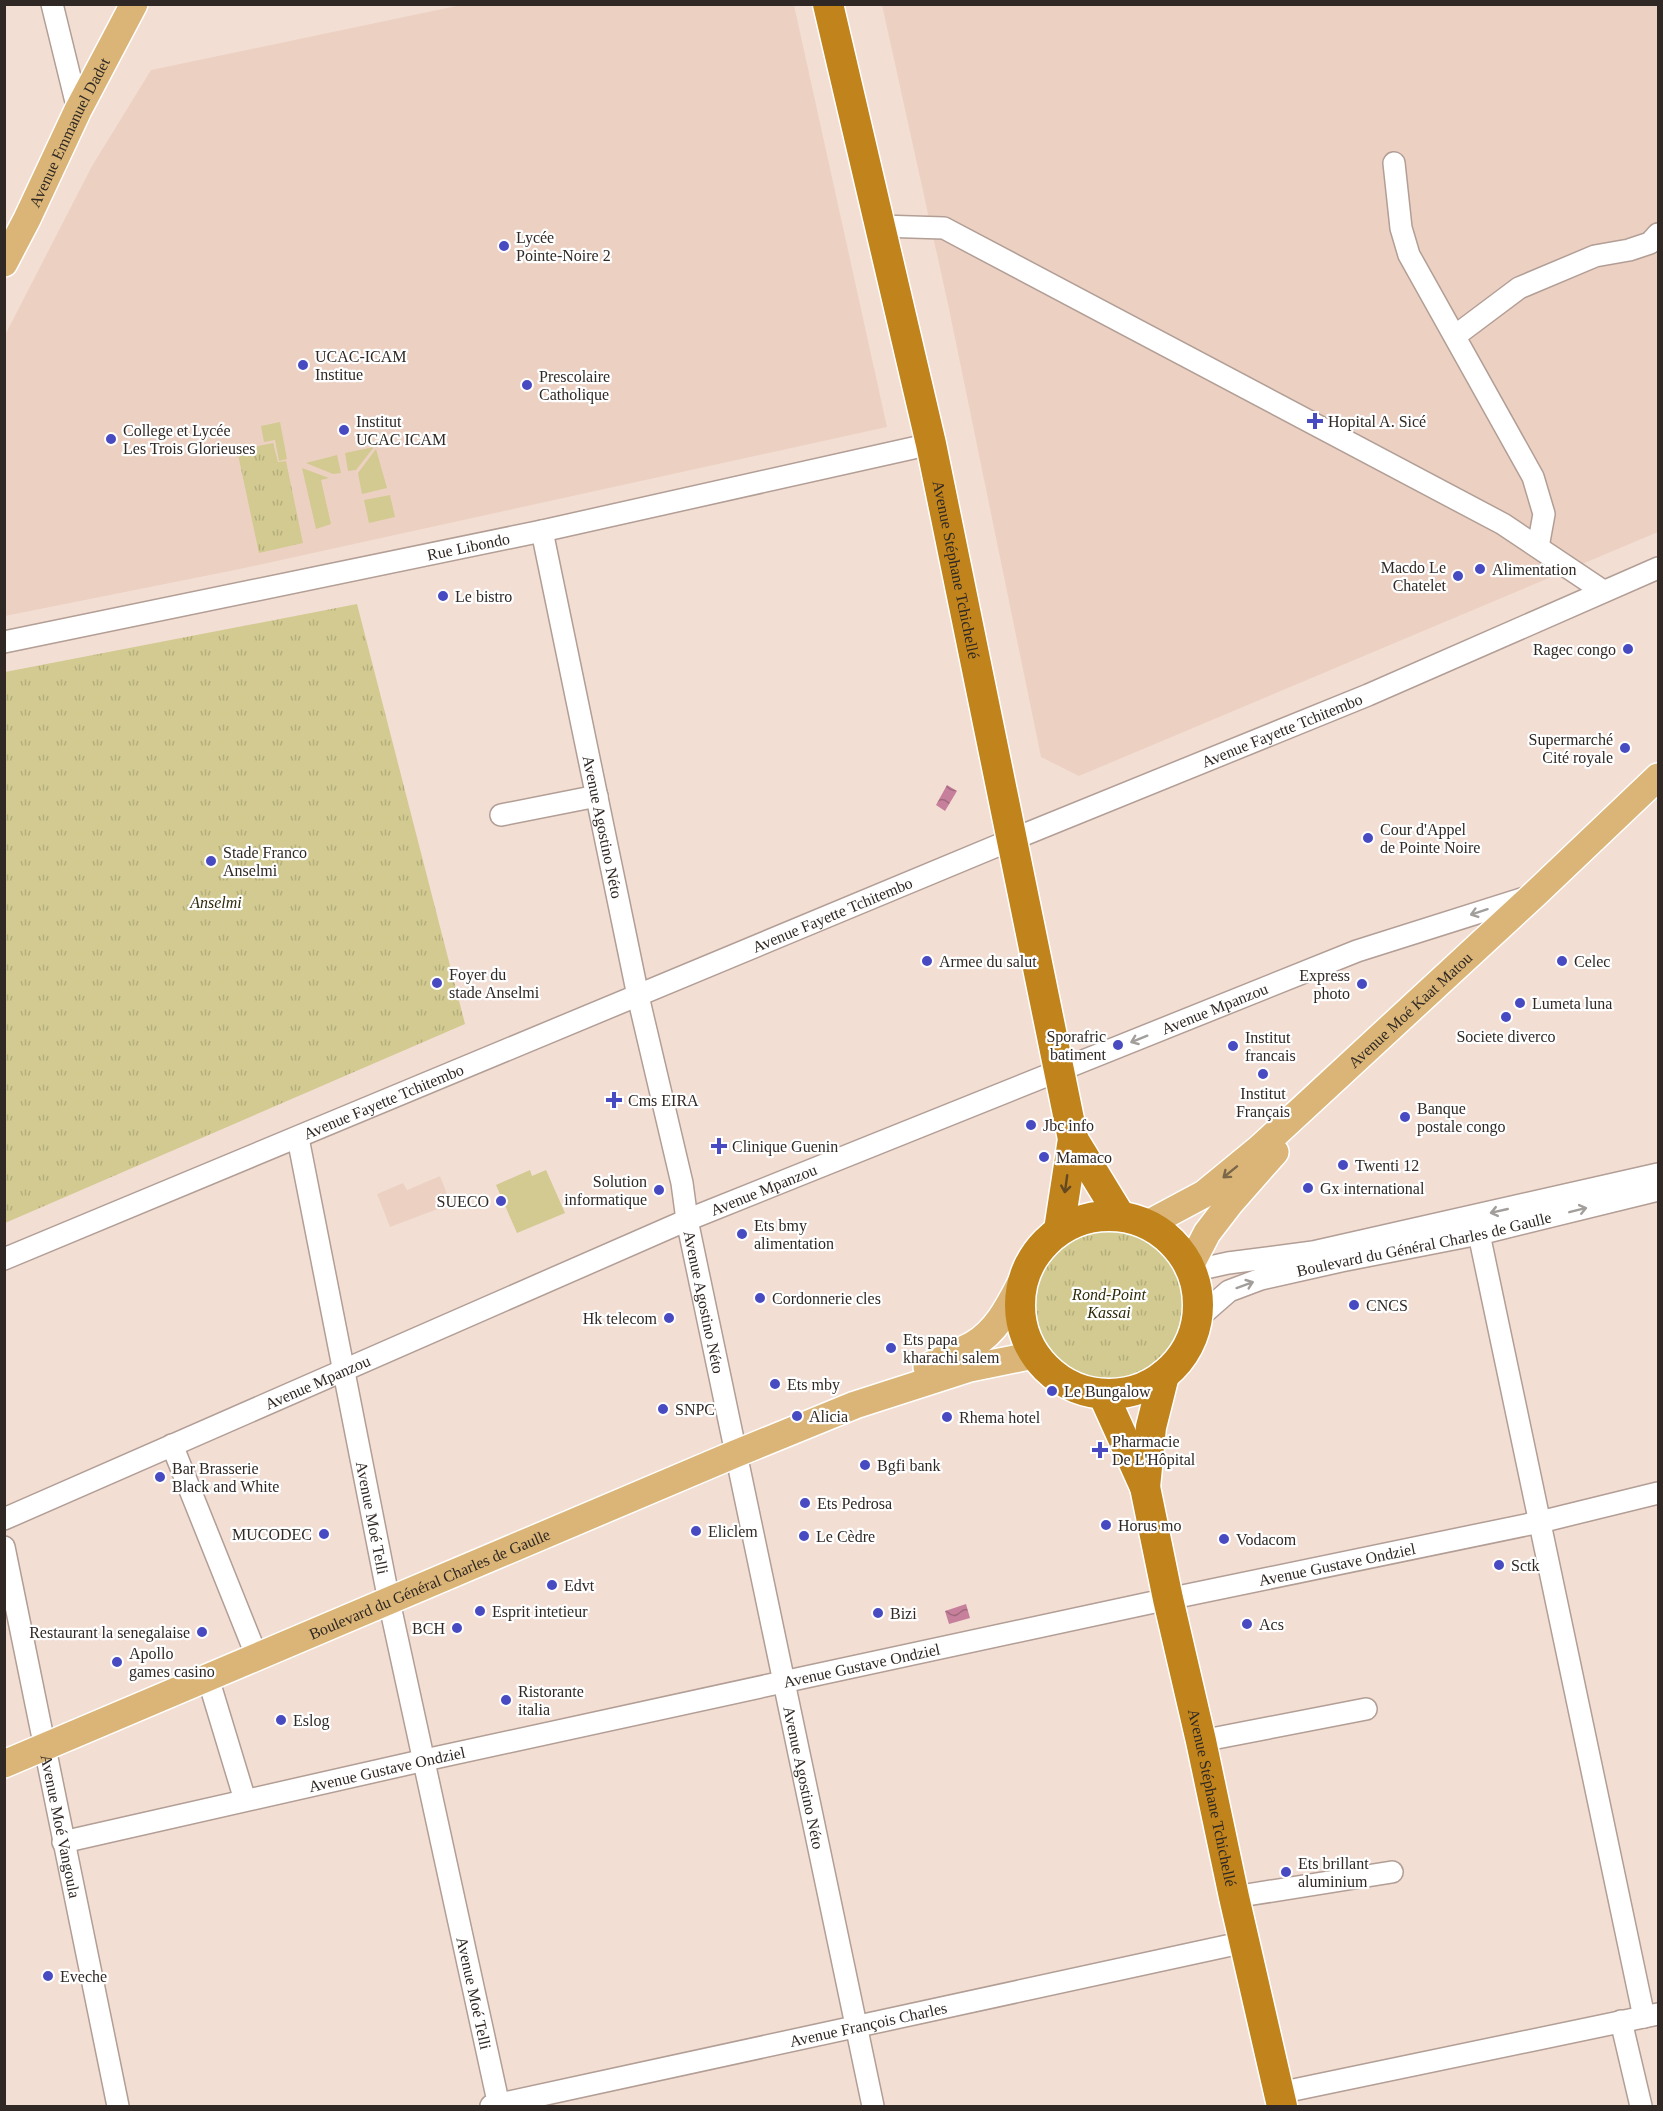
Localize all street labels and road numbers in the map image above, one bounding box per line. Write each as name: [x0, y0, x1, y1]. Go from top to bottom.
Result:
street label: Avenue Emmanuel Dadet: [26, 54, 113, 210]
street label: Avenue Stéphane Tchichellé: [930, 479, 983, 660]
street label: Rue Libondo: [425, 530, 511, 564]
street label: Avenue Fayette Tchitembo: [1199, 690, 1365, 771]
street label: Avenue Agostino Néto: [580, 754, 626, 900]
street label: Avenue Fayette Tchitembo: [750, 874, 915, 956]
street label: Avenue Moé Kaat Matou: [1345, 949, 1475, 1071]
street label: Avenue Mpanzou: [1159, 980, 1270, 1038]
street label: Avenue Fayette Tchitembo: [301, 1061, 466, 1142]
street label: Avenue Mpanzou: [708, 1161, 819, 1219]
street label: Boulevard du Général Charles de Gaulle: [1295, 1209, 1553, 1280]
street label: Avenue Agostino Néto: [680, 1229, 727, 1375]
street label: Avenue Mpanzou: [262, 1352, 373, 1413]
street label: Avenue Moé Telli: [353, 1460, 392, 1576]
street label: Boulevard du Général Charles de Gaulle: [307, 1525, 553, 1643]
street label: Avenue Gustave Ondziel: [1257, 1540, 1418, 1589]
street label: Avenue Gustave Ondziel: [782, 1640, 942, 1691]
street label: Avenue Agostino Néto: [780, 1705, 827, 1851]
street label: Avenue Stéphane Tchichellé: [1185, 1707, 1240, 1888]
street label: Avenue Gustave Ondziel: [307, 1743, 467, 1795]
street label: Avenue Moé Vangoula: [38, 1753, 83, 1900]
street label: Avenue Moé Telli: [453, 1935, 495, 2051]
street label: Avenue François Charles: [788, 1999, 949, 2050]

